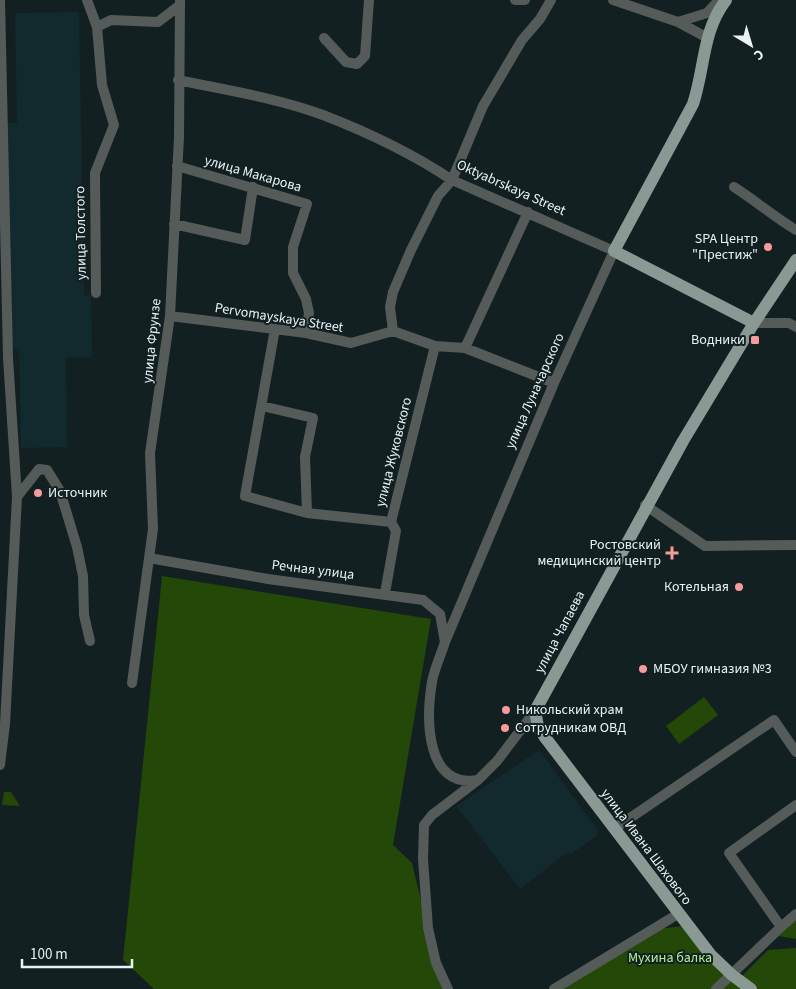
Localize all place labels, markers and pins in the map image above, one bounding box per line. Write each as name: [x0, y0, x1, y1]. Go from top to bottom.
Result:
place label: SPA Центр "Престиж": [692, 229, 758, 265]
marker: SPA Центр "Престиж": [762, 241, 774, 253]
place label: Водники: [691, 330, 745, 350]
marker: Водники: [749, 334, 761, 346]
place label: Источник: [48, 483, 107, 503]
marker: Источник: [32, 487, 44, 499]
place label: Ростовский медицинский центр: [537, 535, 661, 571]
marker: Ростовский медицинский центр: [665, 546, 679, 560]
place label: Котельная: [664, 577, 729, 597]
marker: Котельная: [733, 581, 745, 593]
place label: МБОУ гимназия №3: [653, 659, 772, 679]
marker: МБОУ гимназия №3: [637, 663, 649, 675]
place label: Никольский храм: [516, 700, 623, 720]
marker: Никольский храм: [500, 704, 512, 716]
place label: Сотрудникам ОВД: [515, 718, 626, 738]
marker: Сотрудникам ОВД: [499, 722, 511, 734]

